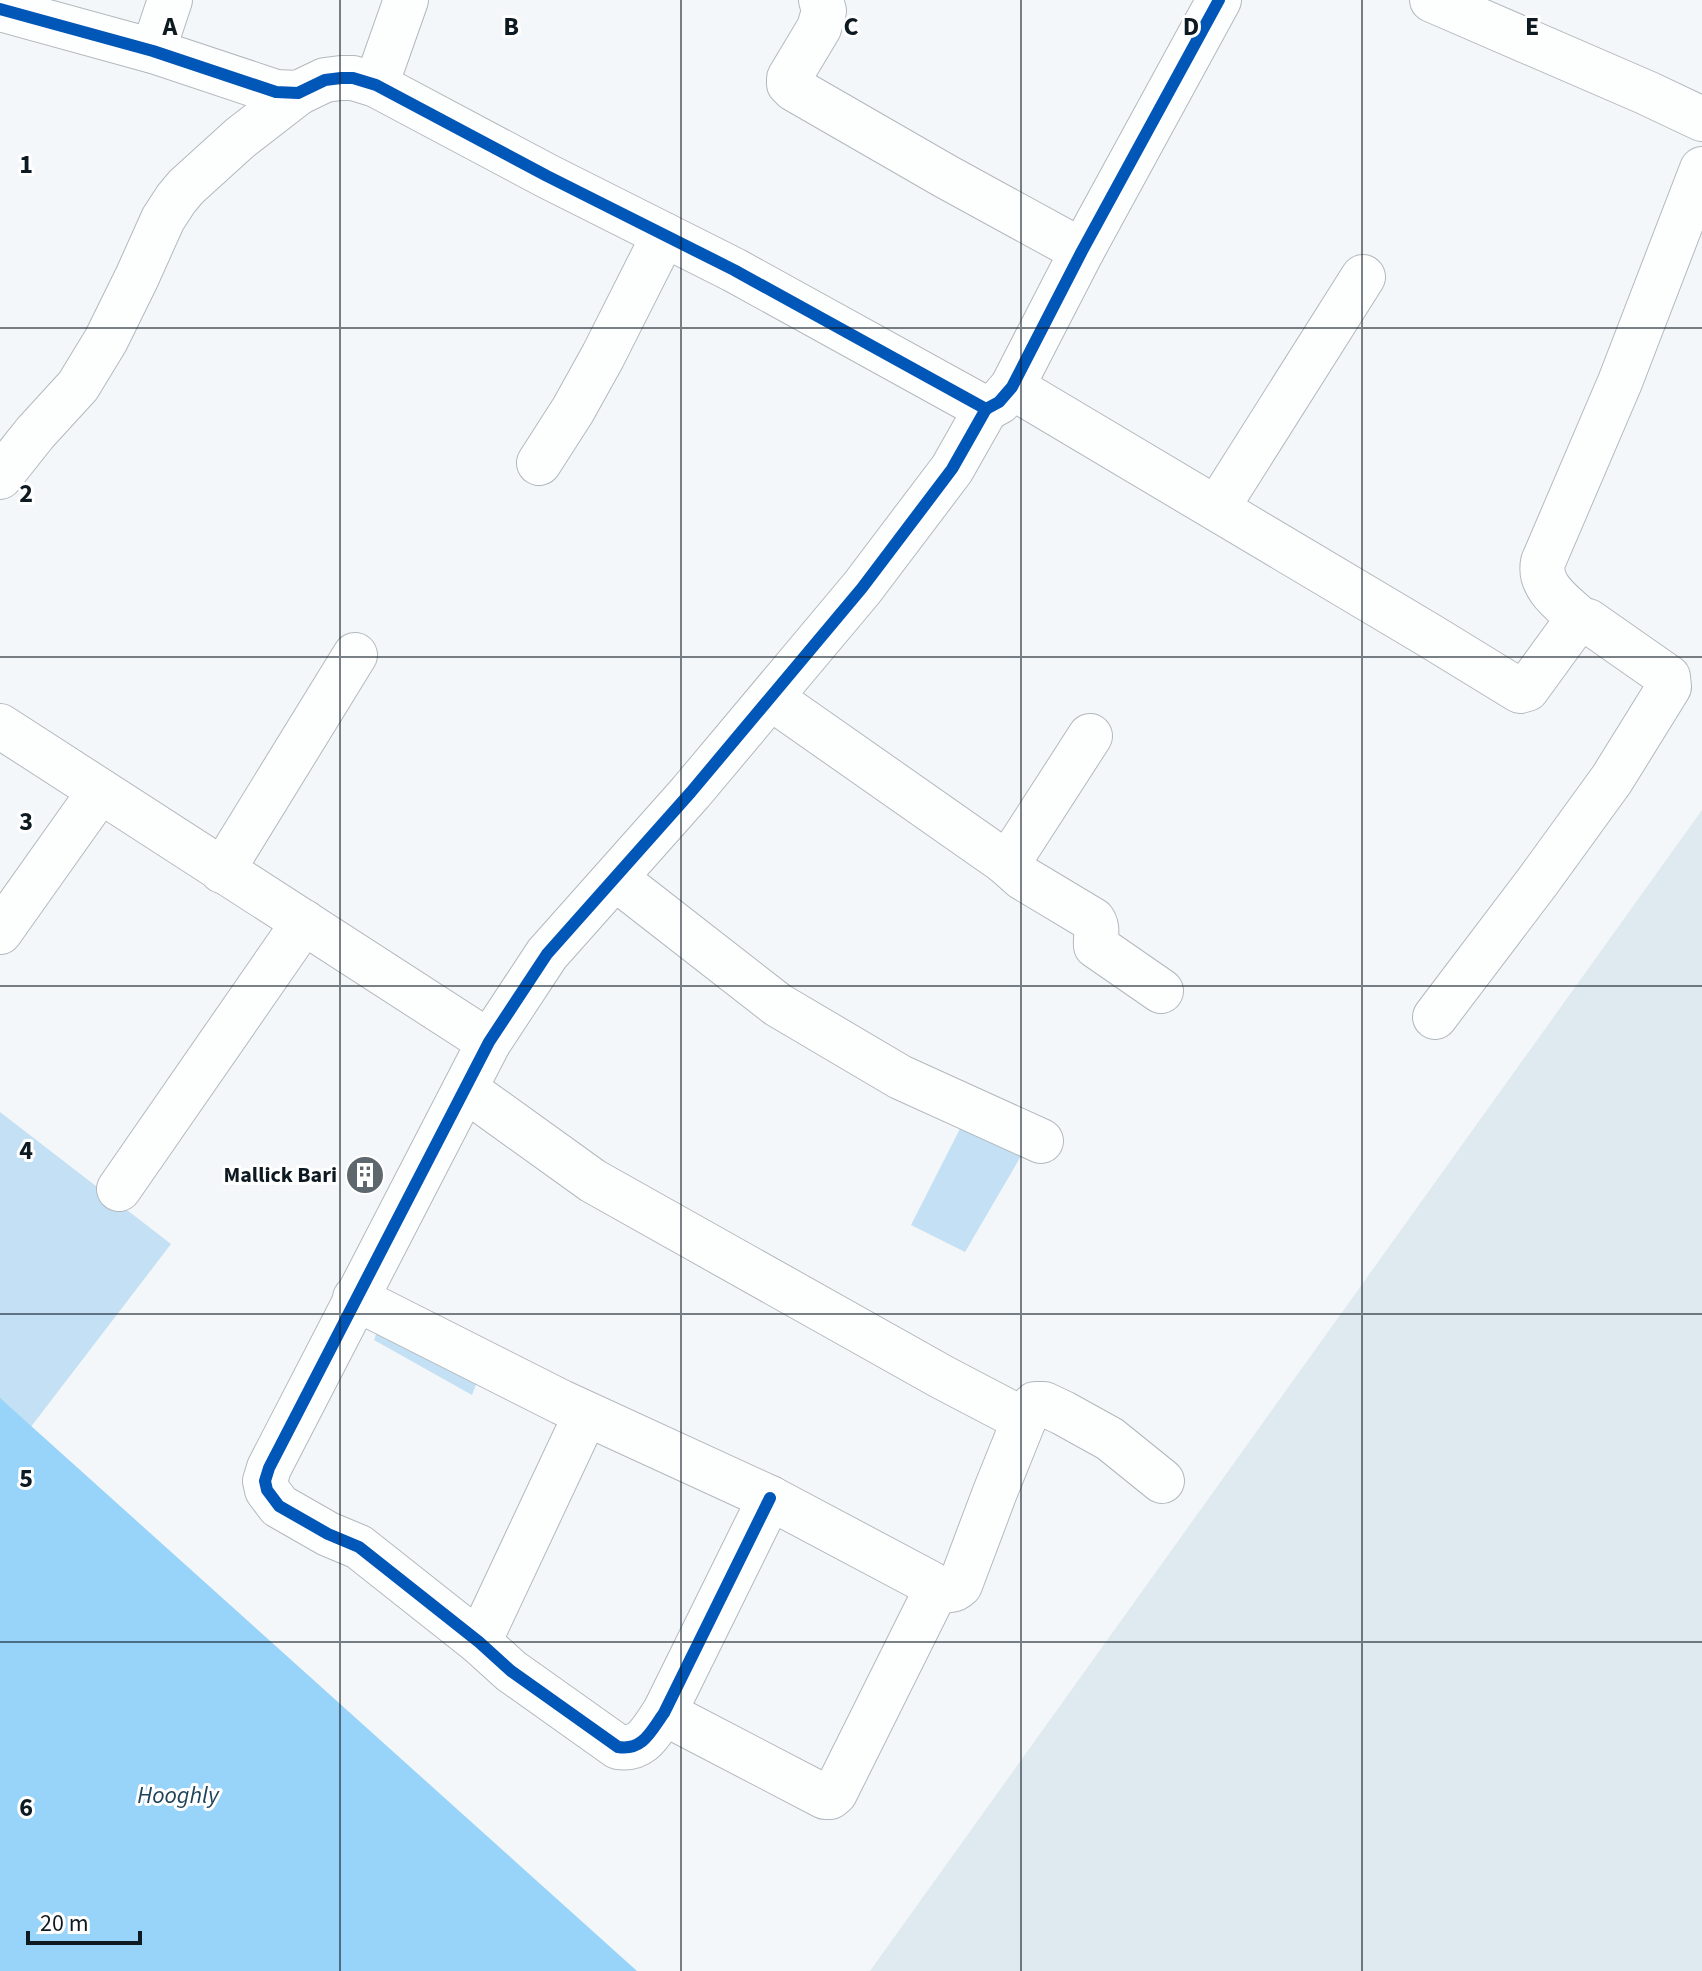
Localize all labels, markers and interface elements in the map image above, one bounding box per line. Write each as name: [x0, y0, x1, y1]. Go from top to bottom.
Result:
text: A: [162, 8, 179, 45]
text: B: [503, 8, 519, 45]
text: C: [843, 8, 859, 45]
text: D: [1183, 8, 1199, 45]
text: E: [1525, 8, 1539, 45]
text: 1: [19, 146, 33, 183]
text: 2: [19, 475, 33, 512]
text: 3: [19, 803, 33, 840]
text: 4: [19, 1132, 33, 1169]
building icon: Mallick Bari: [344, 1154, 386, 1196]
place label: Mallick Bari: [224, 1159, 337, 1191]
text: 5: [19, 1460, 33, 1497]
water label: Hooghly: [137, 1778, 220, 1813]
text: 6: [19, 1789, 33, 1826]
scale bar: [28, 1895, 140, 1945]
text: 20 m: [40, 1906, 89, 1941]

